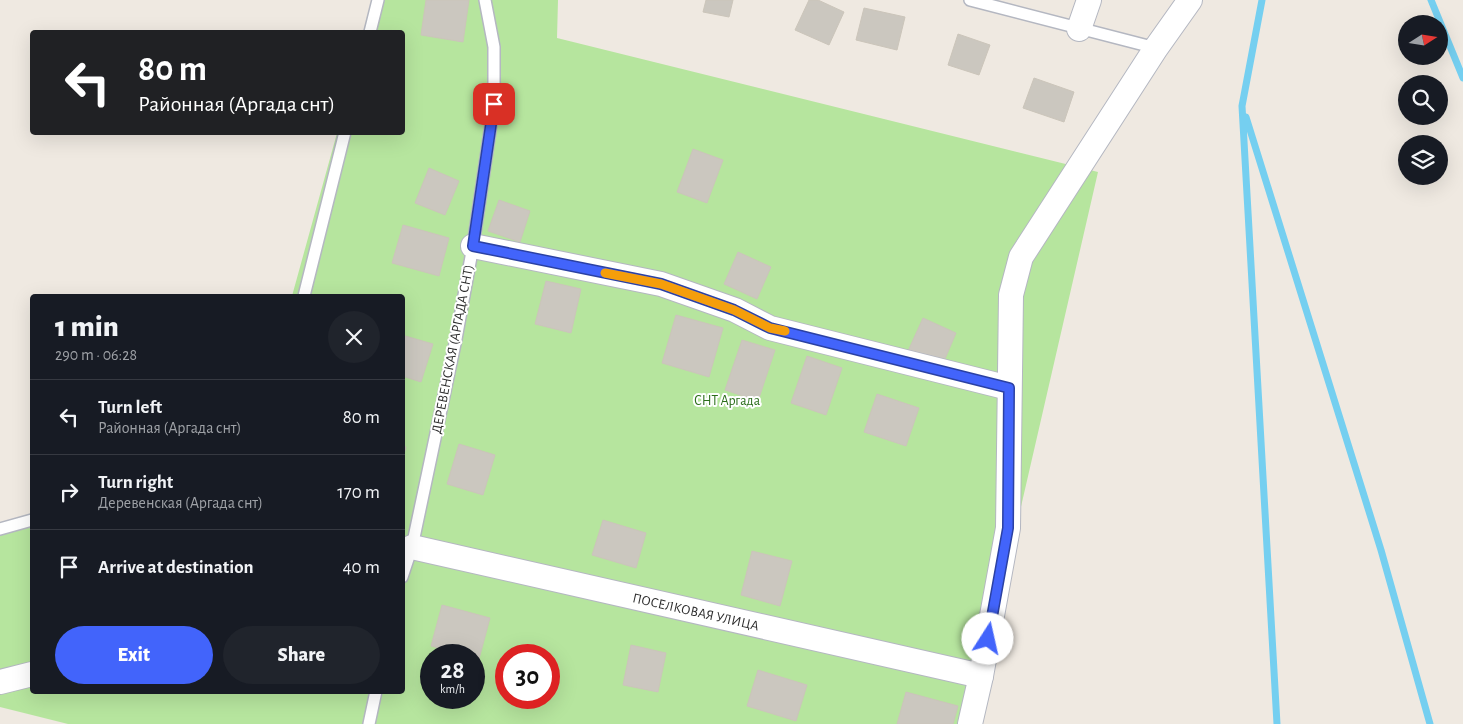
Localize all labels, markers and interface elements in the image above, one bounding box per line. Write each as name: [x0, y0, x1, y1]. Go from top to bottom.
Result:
north arrow: [1398, 15, 1448, 65]
map controls: [1398, 15, 1448, 185]
icon: left: [55, 50, 120, 115]
text: 80 m: [138, 52, 207, 87]
button: search: [1398, 75, 1448, 125]
pin: [473, 83, 515, 125]
icon: arrive: [480, 90, 508, 118]
text: Районная (Аргада снт): [138, 93, 335, 115]
button: layers: [1398, 135, 1448, 185]
street label: ДЕРЕВЕНСКАЯ (АРГАДА СНТ): [430, 263, 476, 435]
button: close: [328, 311, 380, 363]
text: 1 min: [55, 312, 119, 342]
text: 290 m · 06:28: [55, 347, 137, 363]
park label: СНТ Аргада: [694, 394, 761, 408]
text: Turn left: [98, 398, 162, 417]
icon: left: [55, 403, 83, 431]
text: 80 m: [343, 408, 380, 427]
text: Районная (Аргада снт): [98, 420, 241, 436]
text: Turn right: [98, 473, 173, 492]
icon: right: [55, 478, 83, 506]
text: 170 m: [337, 483, 380, 502]
text: Деревенская (Аргада снт): [98, 495, 263, 511]
icon: arrive: [55, 553, 83, 581]
text: Arrive at destination: [98, 558, 254, 577]
text: 40 m: [342, 558, 380, 577]
street label: ПОСЕЛКОВАЯ УЛИЦА: [631, 591, 760, 633]
position arrow: [961, 612, 1013, 664]
button: Exit: [55, 626, 213, 684]
button: Share: [223, 626, 380, 684]
speed limit sign: 30: [495, 644, 560, 709]
text: 28: [440, 658, 465, 683]
text: km/h: [440, 683, 465, 695]

